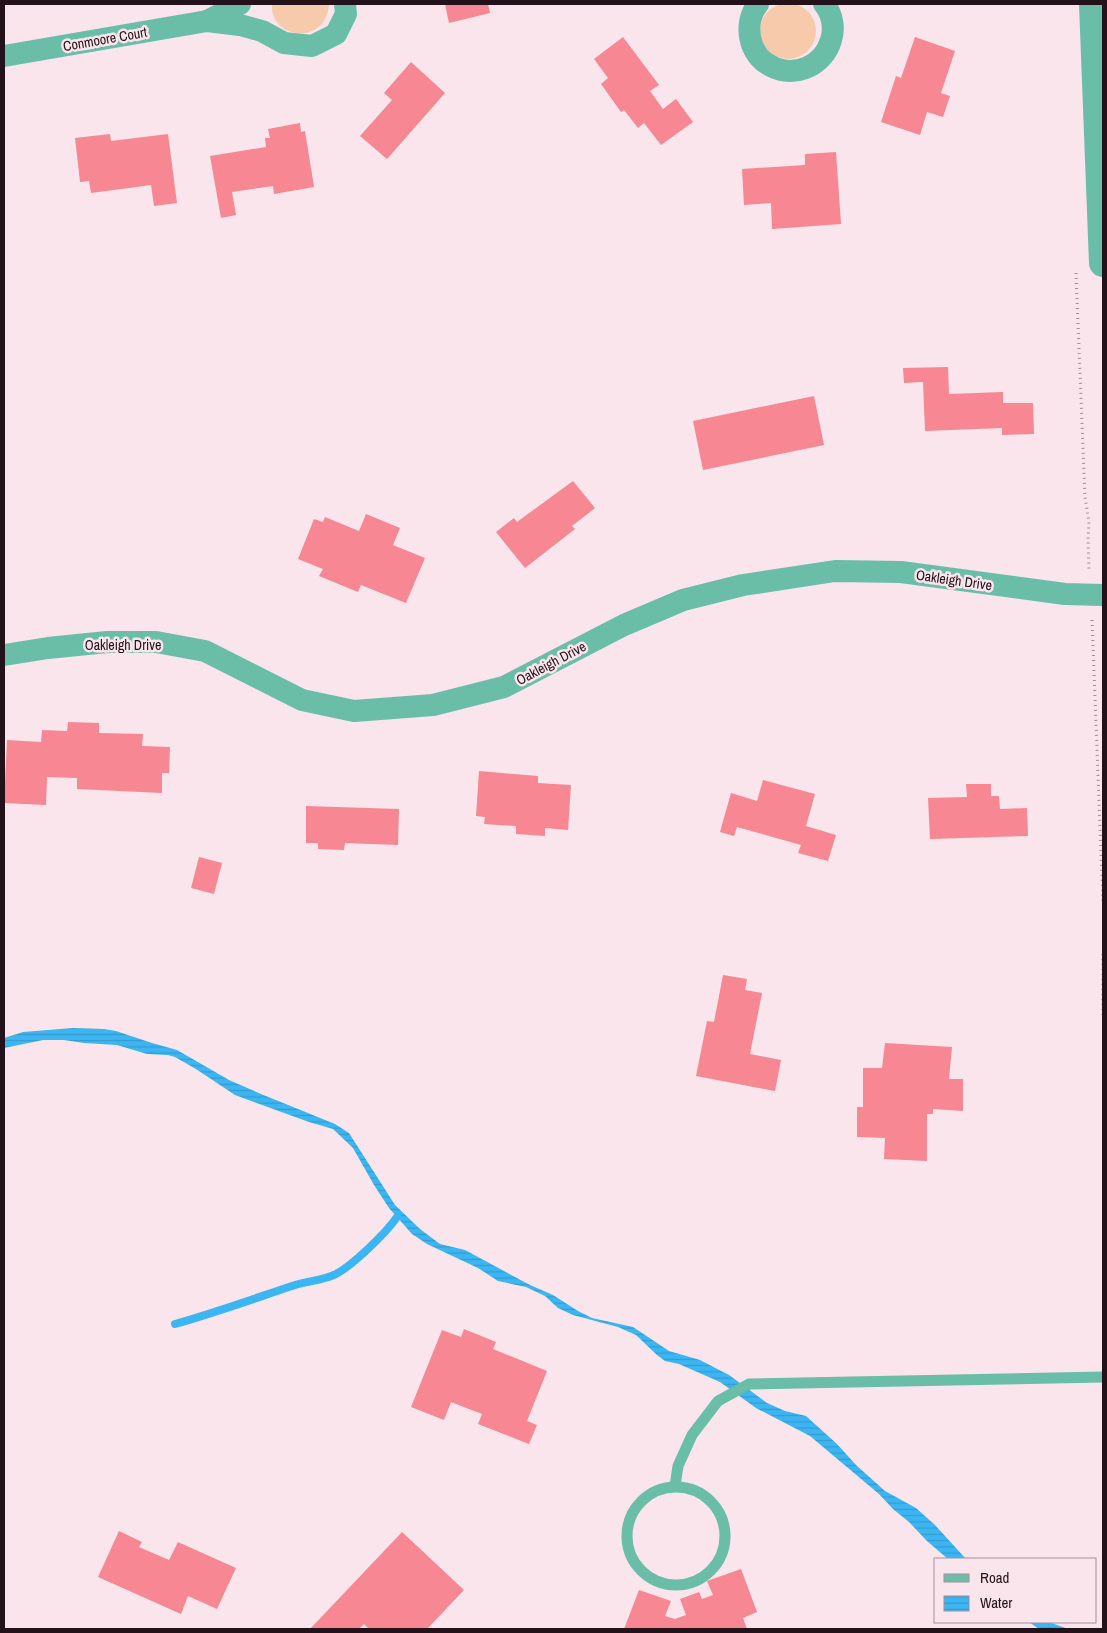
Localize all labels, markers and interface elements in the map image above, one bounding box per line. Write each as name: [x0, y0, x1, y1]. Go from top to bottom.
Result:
street label: Conmoore Court: [62, 23, 148, 55]
street label: Oakleigh Drive: [915, 566, 993, 594]
street label: Oakleigh Drive: [85, 636, 161, 654]
street label: Oakleigh Drive: [513, 637, 589, 689]
legend: [934, 1558, 1097, 1623]
text: Road: [980, 1567, 1009, 1588]
text: Water: [980, 1592, 1012, 1613]

